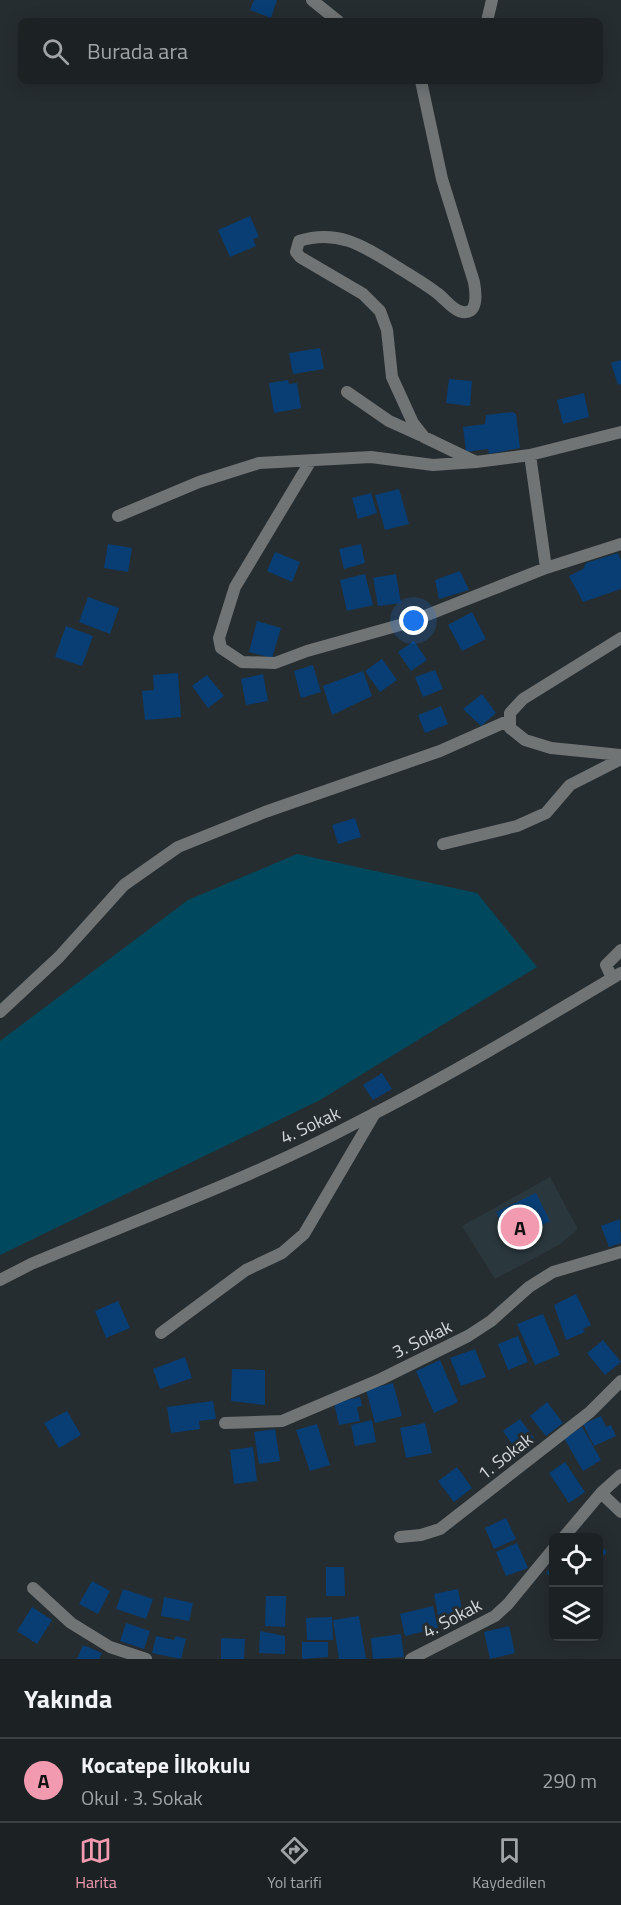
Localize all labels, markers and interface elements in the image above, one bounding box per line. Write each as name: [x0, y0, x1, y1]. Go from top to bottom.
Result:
search box: [18, 18, 603, 84]
text: Burada ara: [87, 34, 188, 68]
icon: search: [39, 35, 72, 68]
your location: [399, 606, 428, 635]
street label: 4. Sokak: [276, 1099, 345, 1151]
pin: A: [500, 1204, 540, 1250]
street label: 3. Sokak: [388, 1313, 457, 1365]
street label: 1. Sokak: [472, 1426, 539, 1486]
map controls: [549, 1533, 603, 1641]
button: locate: [549, 1533, 603, 1587]
button: layers: [549, 1587, 603, 1641]
street label: 4. Sokak: [418, 1591, 487, 1645]
text: Yakında: [24, 1679, 112, 1718]
text: Kocatepe İlkokulu: [81, 1748, 250, 1782]
text: A: [37, 1765, 50, 1796]
text: 290 m: [542, 1765, 597, 1796]
text: Okul · 3. Sokak: [81, 1782, 203, 1813]
tab: Harita: [75, 1834, 117, 1894]
tab: Yol tarifi: [267, 1834, 322, 1894]
tab: Kaydedilen: [472, 1834, 546, 1894]

